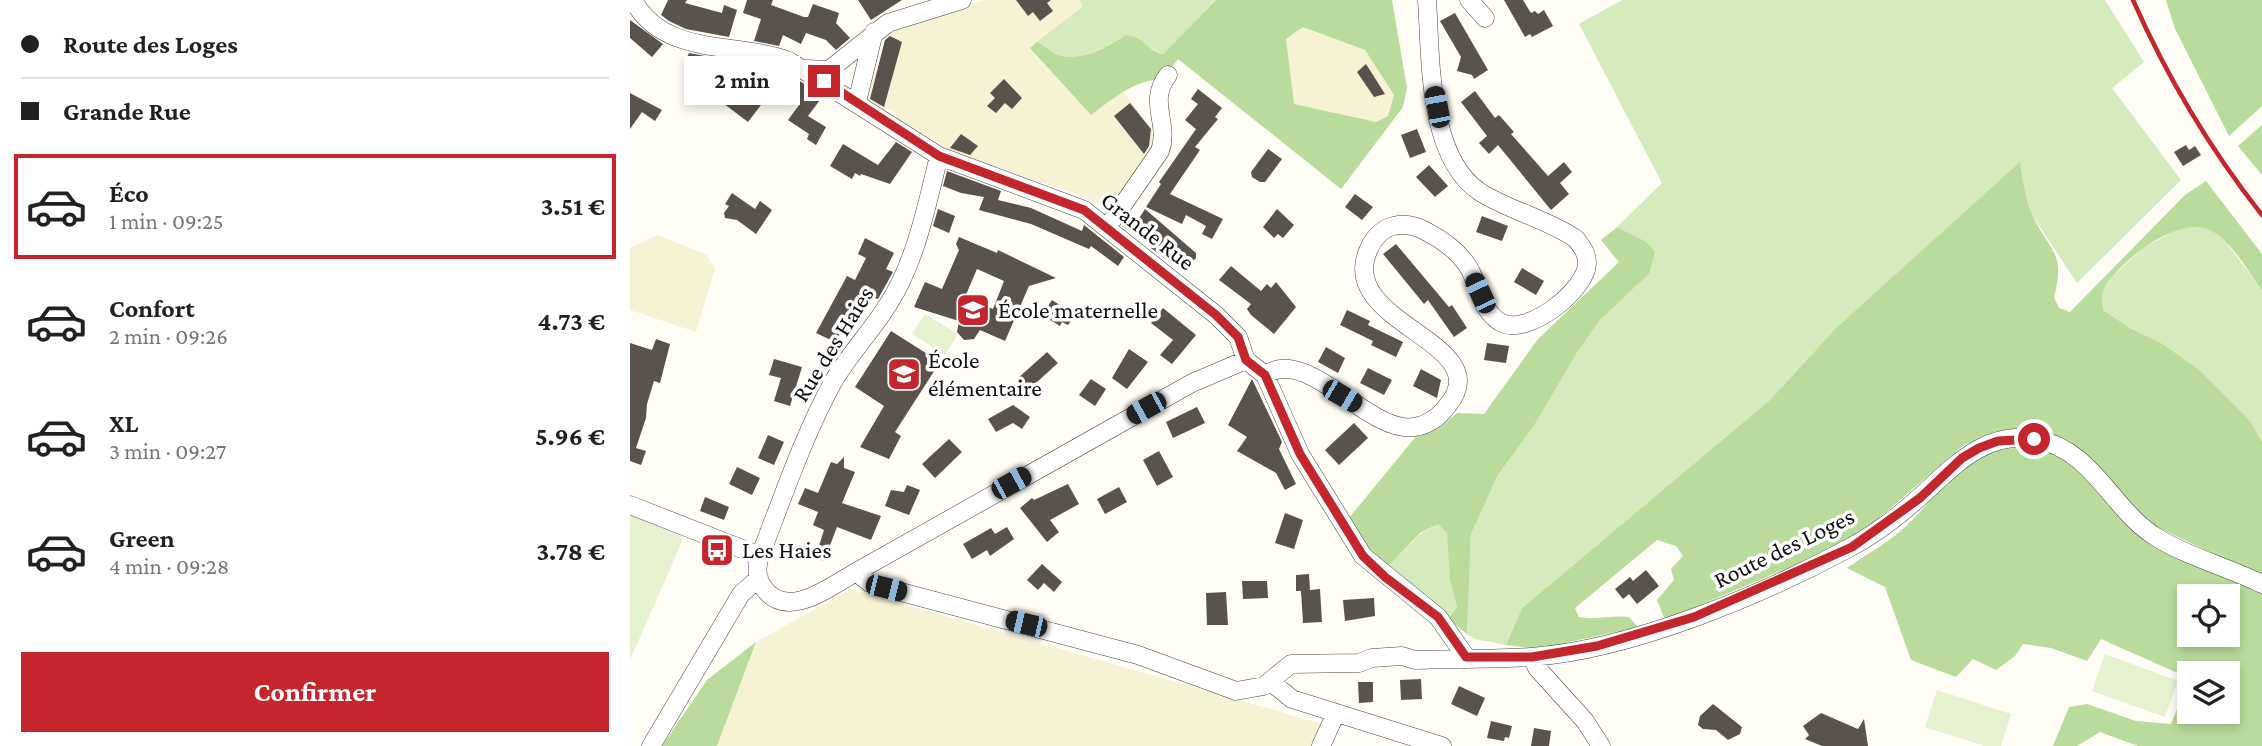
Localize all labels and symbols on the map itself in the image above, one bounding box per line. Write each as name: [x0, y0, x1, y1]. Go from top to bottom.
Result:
callout: 2 min: [684, 56, 800, 106]
route end: [808, 65, 840, 97]
car: [1423, 84, 1452, 130]
street label: Grande Rue: [1096, 186, 1200, 275]
car: [1462, 270, 1499, 316]
street label: Rue des Haies: [786, 281, 879, 406]
school or university icon: École maternelle: [954, 291, 992, 329]
place label: École maternelle: [998, 296, 1158, 323]
place label: École élémentaire: [928, 346, 1042, 401]
school or university icon: École élémentaire: [885, 355, 923, 393]
car: [1319, 376, 1366, 416]
car: [1123, 389, 1170, 427]
route start: [2018, 423, 2050, 455]
car: [988, 464, 1035, 502]
street label: Route des Loges: [1709, 502, 1858, 593]
bus stop icon: Les Haies: [698, 531, 736, 569]
place label: Les Haies: [742, 536, 832, 563]
car: [864, 573, 909, 603]
car: [1004, 609, 1049, 639]

